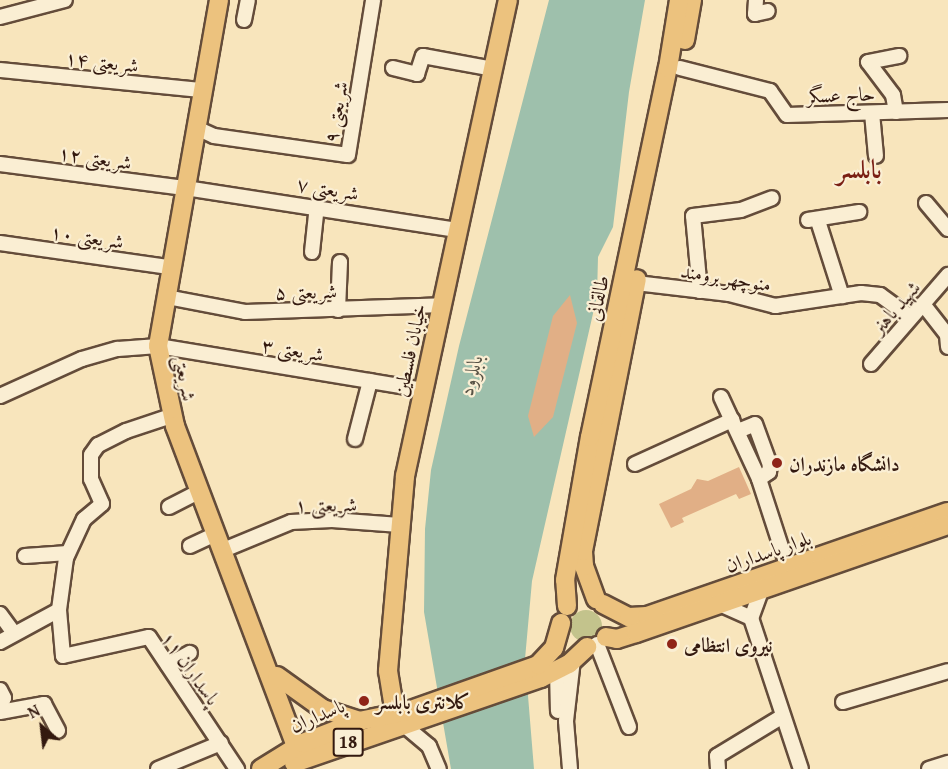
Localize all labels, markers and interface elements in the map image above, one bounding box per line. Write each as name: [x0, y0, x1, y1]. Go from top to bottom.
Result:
street label: شریعتی ۱۴: [64, 45, 140, 77]
street label: شریعتی ۹: [318, 79, 352, 145]
street label: حاج عسگر: [806, 81, 876, 107]
street label: شریعتی ۱۲: [57, 140, 133, 174]
district label: بابلسر: [836, 153, 882, 185]
street label: شریعتی ۷: [295, 171, 361, 205]
street label: شریعتی ۱۰: [49, 219, 125, 253]
street label: منوچهر برومند: [679, 258, 773, 296]
street label: طالقانی: [580, 273, 614, 323]
street label: شهید باهنر: [865, 275, 925, 339]
street label: شریعتی ۵: [275, 278, 337, 304]
street label: خیابان فلسطین: [387, 301, 431, 399]
street label: شریعتی ۳: [260, 332, 326, 366]
water label: بابلرود: [453, 351, 489, 399]
street label: شریعتی: [170, 353, 202, 403]
place label: دانشگاه مازندران: [789, 451, 900, 475]
marker: دانشگاه مازندران: [770, 456, 784, 470]
street label: شریعتی ۱: [295, 491, 357, 517]
street label: بلوار پاسداران: [722, 525, 814, 577]
street label: پاسداران ۱۱: [156, 627, 226, 709]
place label: نیروی انتظامی: [684, 632, 772, 656]
marker: نیروی انتظامی: [665, 637, 679, 651]
place label: کلانتری بابلسر: [376, 689, 470, 713]
street label: پاسداران: [286, 693, 348, 737]
marker: کلانتری بابلسر: [357, 694, 371, 708]
north arrow: [12, 697, 72, 757]
text: N: [23, 698, 44, 724]
road number: 18: [332, 727, 364, 757]

